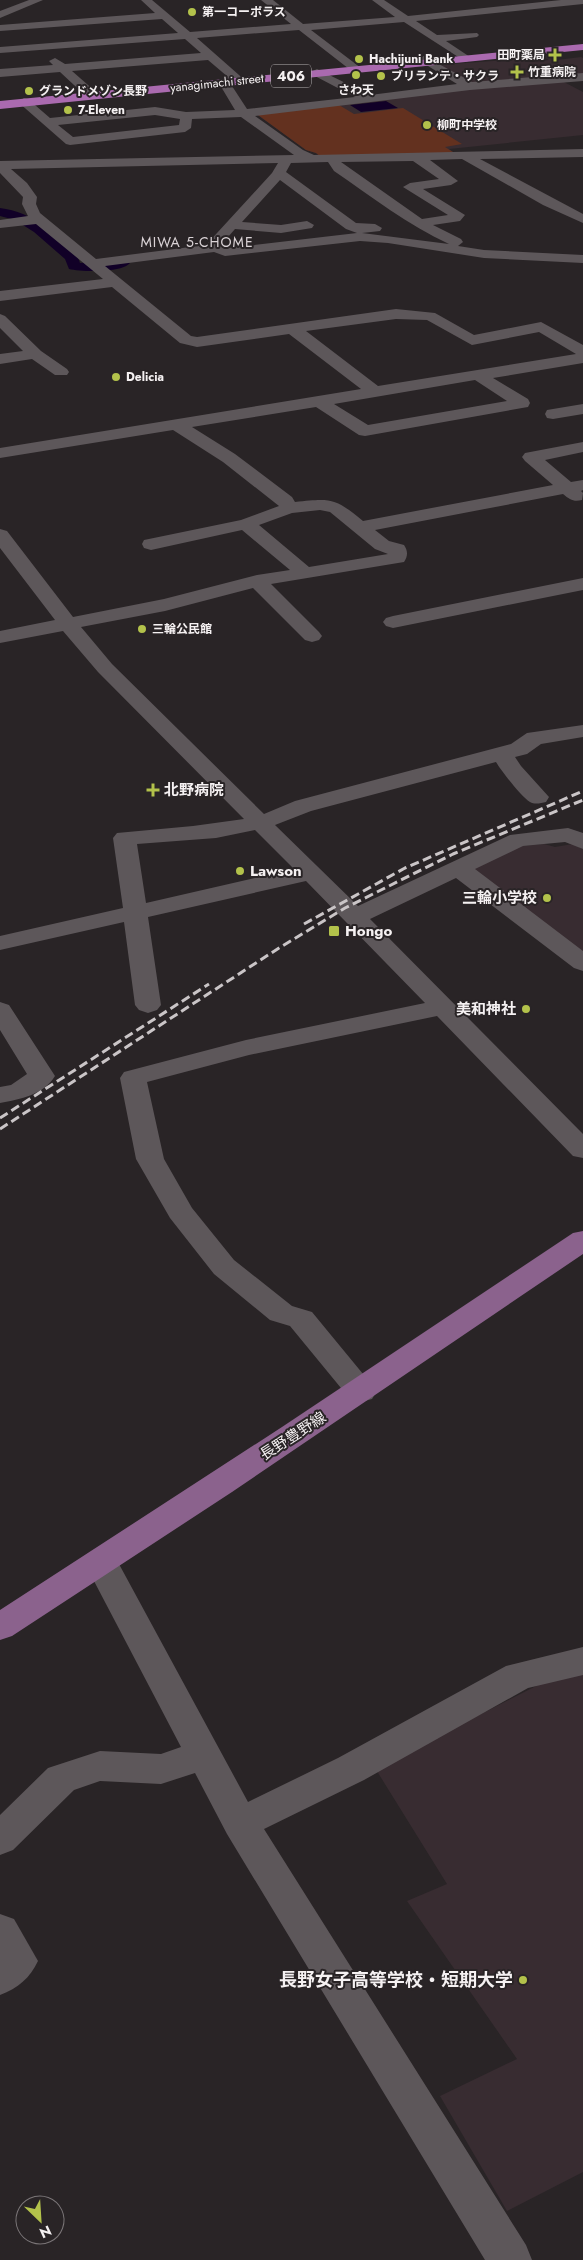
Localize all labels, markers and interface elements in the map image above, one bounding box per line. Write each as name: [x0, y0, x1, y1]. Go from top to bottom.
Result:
place label: 第一コーポラス: [202, 3, 286, 21]
marker: 第一コーポラス: [186, 6, 198, 18]
place label: 田町薬局: [497, 46, 545, 64]
marker: 田町薬局: [549, 49, 561, 61]
place label: Hachijuni Bank: [369, 50, 453, 68]
marker: Hachijuni Bank: [353, 53, 365, 65]
place label: 竹重病院: [528, 63, 576, 81]
road number: 406: [271, 64, 311, 88]
marker: 竹重病院: [510, 65, 524, 79]
place label: ブリランテ・サクラ: [391, 67, 499, 85]
street label: yanagimachi street: [169, 69, 265, 97]
marker: さわ天: [350, 69, 362, 81]
marker: ブリランテ・サクラ: [375, 70, 387, 82]
place label: さわ天: [338, 81, 374, 99]
place label: グランドメゾン長野: [39, 82, 147, 100]
marker: グランドメゾン長野: [23, 85, 35, 97]
place label: 7-Eleven: [78, 101, 125, 119]
marker: 7-Eleven: [62, 104, 74, 116]
place label: 柳町中学校: [437, 116, 497, 134]
marker: 柳町中学校: [421, 119, 433, 131]
district label: MIWA 5-CHOME: [140, 232, 254, 252]
place label: Delicia: [126, 368, 164, 386]
marker: Delicia: [110, 371, 122, 383]
place label: 三輪公民館: [152, 620, 212, 638]
marker: 三輪公民館: [136, 623, 148, 635]
place label: 北野病院: [164, 779, 224, 801]
marker: 北野病院: [146, 783, 160, 797]
place label: Lawson: [250, 860, 302, 882]
marker: Lawson: [234, 865, 246, 877]
place label: 三輪小学校: [462, 887, 537, 909]
marker: 三輪小学校: [541, 892, 553, 904]
place label: Hongo: [345, 920, 392, 942]
marker: Hongo: [327, 924, 341, 938]
place label: 美和神社: [456, 998, 516, 1020]
marker: 美和神社: [520, 1003, 532, 1015]
street label: 長野豊野線: [256, 1406, 330, 1466]
place label: 長野女子高等学校・短期大学: [279, 1967, 513, 1993]
marker: 長野女子高等学校・短期大学: [517, 1974, 529, 1986]
north arrow: [15, 2195, 65, 2245]
text: N: [36, 2220, 55, 2243]

